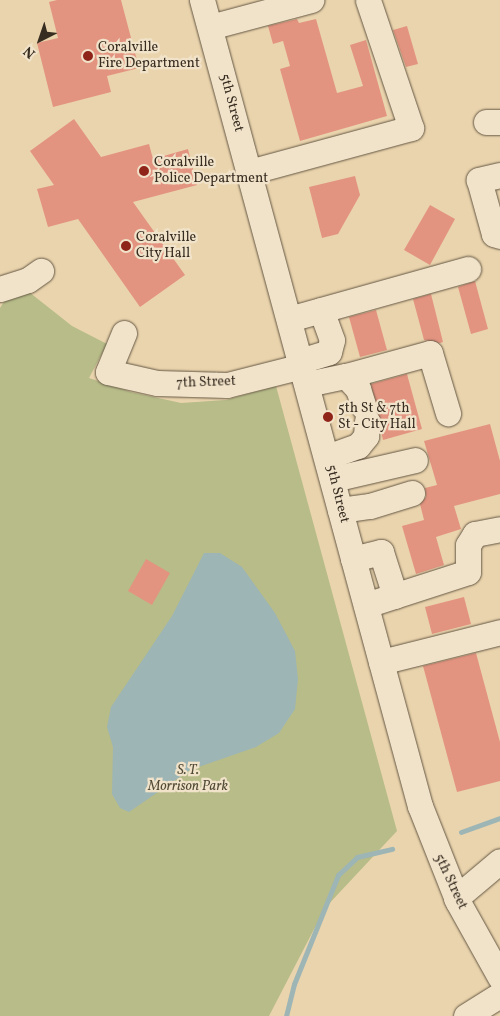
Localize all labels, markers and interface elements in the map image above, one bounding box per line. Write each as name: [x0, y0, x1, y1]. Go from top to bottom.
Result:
north arrow: [15, 15, 65, 65]
place label: Coralville Fire Department: [98, 40, 200, 72]
text: N: [20, 41, 40, 62]
marker: Coralville Fire Department: [82, 50, 94, 62]
street label: 5th Street: [215, 72, 247, 134]
place label: Coralville Police Department: [154, 155, 268, 188]
marker: Coralville Police Department: [138, 165, 150, 177]
place label: Coralville City Hall: [136, 230, 196, 262]
marker: Coralville City Hall: [120, 240, 132, 252]
street label: 7th Street: [176, 374, 236, 392]
place label: 5th St & 7th St - City Hall: [338, 401, 417, 434]
marker: 5th St & 7th St - City Hall: [322, 411, 334, 423]
street label: 5th Street: [322, 463, 352, 525]
park label: S. T. Morrison Park: [148, 763, 228, 796]
street label: 5th Street: [430, 851, 470, 913]

